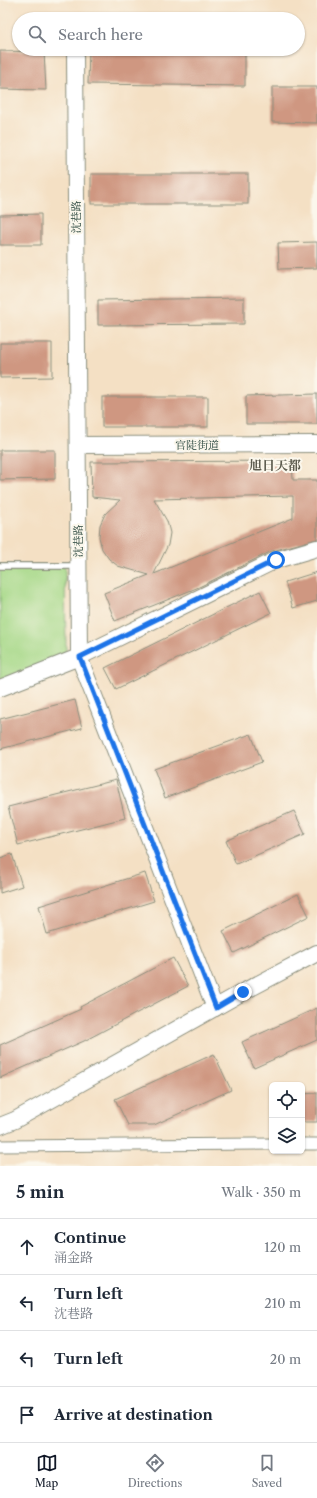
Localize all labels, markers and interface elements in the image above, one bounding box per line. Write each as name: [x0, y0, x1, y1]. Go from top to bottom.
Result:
search box: [12, 12, 305, 56]
icon: search: [26, 23, 48, 45]
text: Search here: [58, 25, 143, 44]
street label: 沈巷路: [69, 201, 83, 234]
street label: 官陡街道: [175, 438, 219, 452]
district label: 旭日天都: [249, 457, 301, 473]
street label: 沈巷路: [71, 525, 85, 558]
route start: [267, 551, 285, 569]
route end: [234, 983, 252, 1001]
map controls: [269, 1082, 305, 1154]
button: locate: [269, 1082, 305, 1118]
button: layers: [269, 1118, 305, 1154]
text: 5 min: [16, 1182, 64, 1202]
text: Walk · 350 m: [221, 1184, 301, 1200]
text: Continue: [54, 1228, 126, 1247]
icon: ahead: [16, 1236, 38, 1258]
text: 120 m: [264, 1239, 301, 1255]
text: 涌金路: [54, 1249, 93, 1265]
text: Turn left: [54, 1284, 123, 1303]
icon: left: [16, 1292, 38, 1314]
text: 210 m: [264, 1295, 301, 1311]
text: 沈巷路: [54, 1305, 93, 1321]
icon: left: [16, 1348, 38, 1370]
text: Turn left: [54, 1349, 123, 1368]
text: 20 m: [270, 1351, 301, 1367]
icon: arrive: [16, 1404, 38, 1426]
text: Arrive at destination: [54, 1405, 213, 1424]
tab: Map: [35, 1452, 58, 1490]
tab: Directions: [128, 1452, 182, 1490]
tab: Saved: [252, 1452, 282, 1490]

